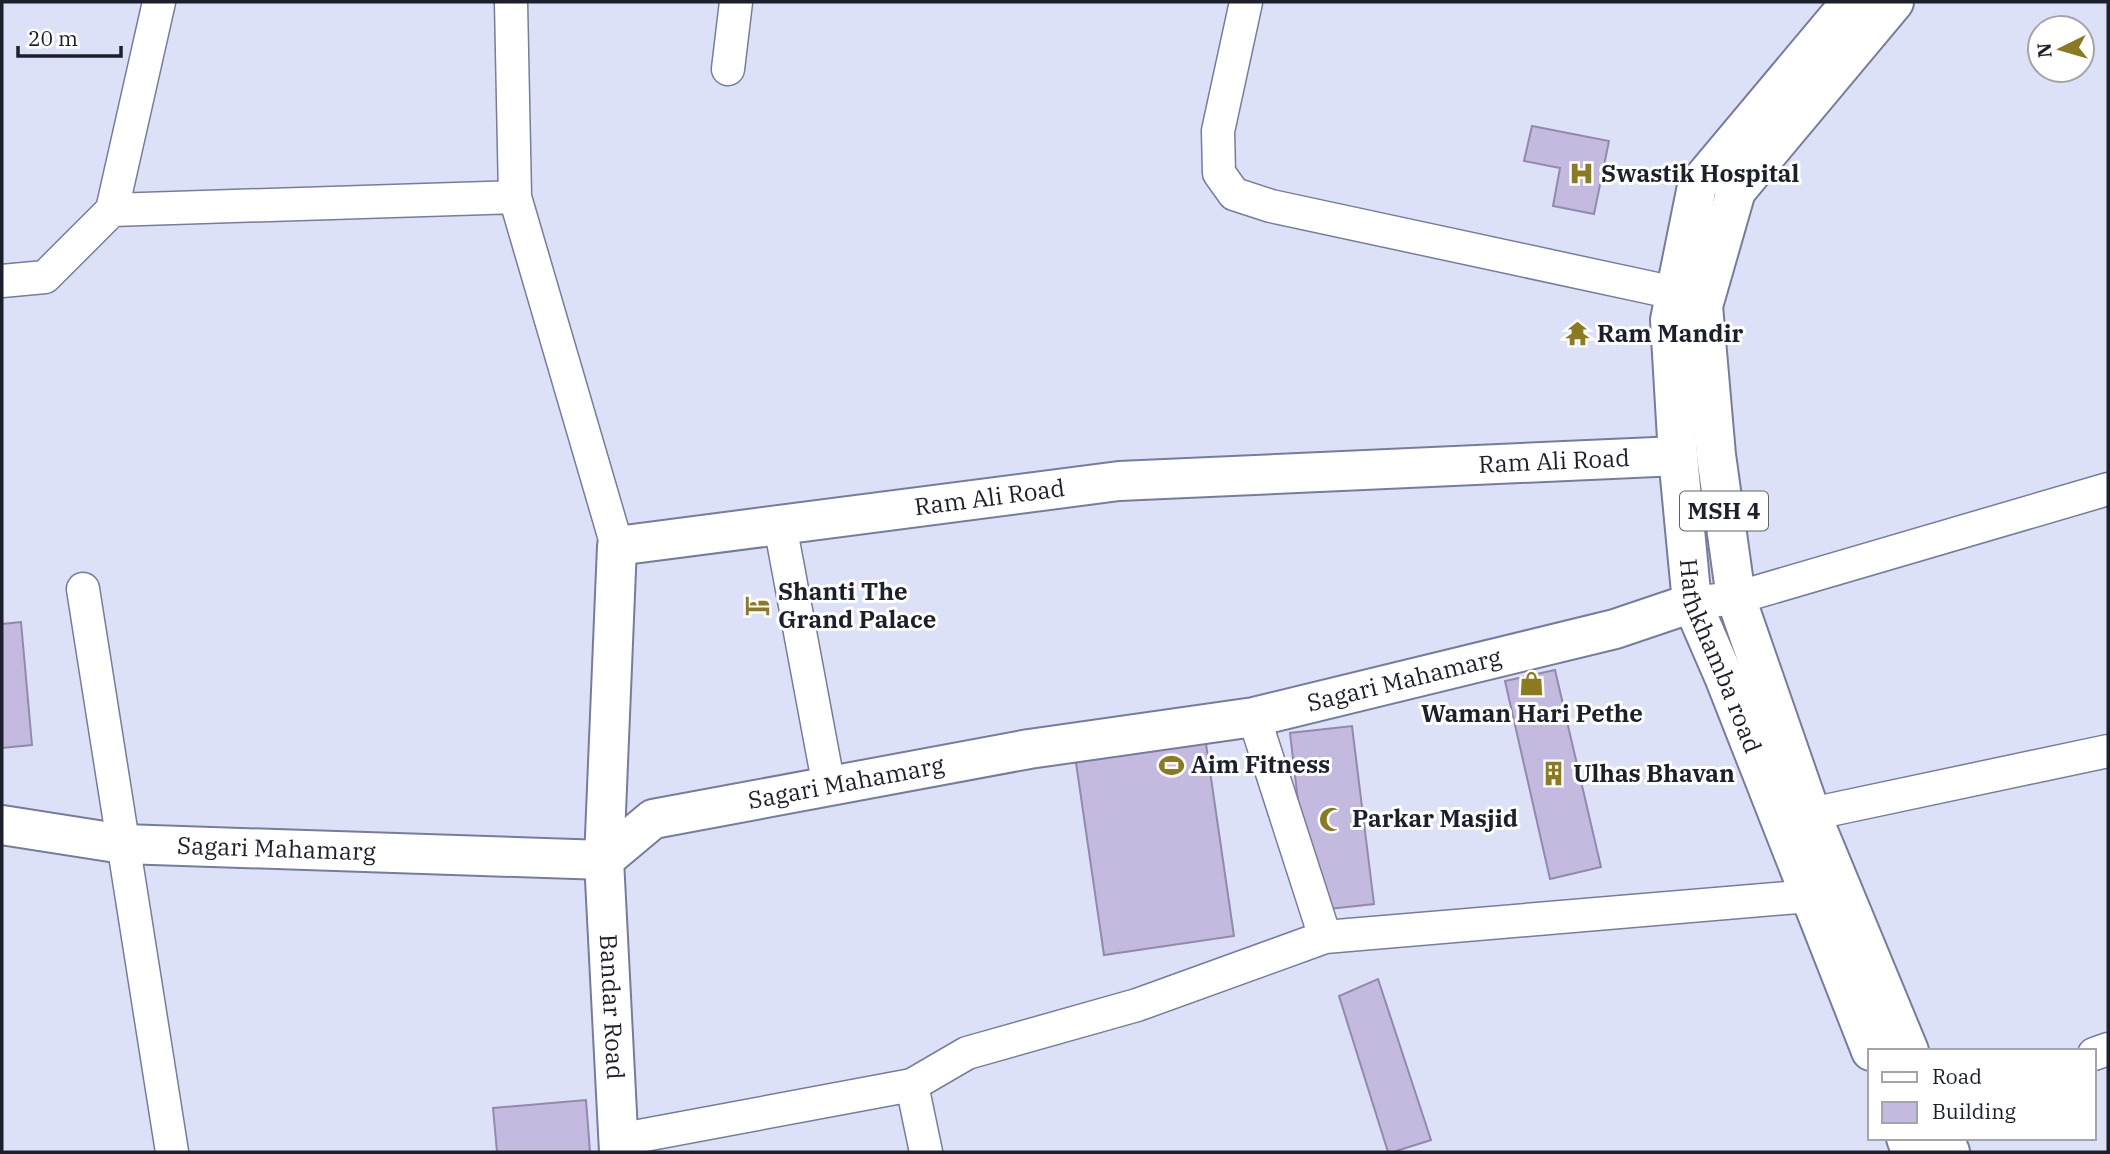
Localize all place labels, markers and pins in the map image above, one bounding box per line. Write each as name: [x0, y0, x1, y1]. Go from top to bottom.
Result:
place label: Swastik Hospital: [1601, 157, 1799, 189]
hospital icon: Swastik Hospital: [1567, 160, 1595, 188]
place label: Ram Mandir: [1597, 317, 1744, 349]
temple icon: Ram Mandir: [1563, 320, 1591, 348]
place label: Shanti The Grand Palace: [778, 575, 936, 635]
hotel icon: Shanti The Grand Palace: [744, 592, 772, 620]
shop icon: Waman Hari Pethe: [1518, 669, 1546, 697]
place label: Waman Hari Pethe: [1421, 697, 1643, 729]
place label: Aim Fitness: [1191, 748, 1330, 780]
sports icon: Aim Fitness: [1157, 751, 1185, 779]
place label: Ulhas Bhavan: [1573, 757, 1735, 789]
building icon: Ulhas Bhavan: [1539, 760, 1567, 788]
place label: Parkar Masjid: [1352, 802, 1518, 834]
mosque icon: Parkar Masjid: [1318, 805, 1346, 833]

